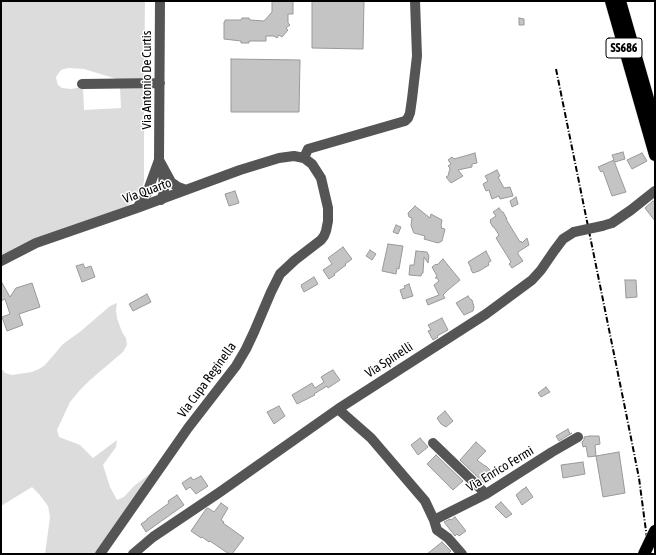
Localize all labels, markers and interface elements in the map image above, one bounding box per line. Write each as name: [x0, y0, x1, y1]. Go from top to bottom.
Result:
street label: Via Antonio De Curtis: [139, 31, 155, 129]
road number: SS686: [606, 38, 642, 58]
street label: Via Quarto: [121, 175, 173, 207]
street label: Via Cupa Reginella: [174, 339, 240, 421]
street label: Via Spinelli: [362, 339, 416, 381]
street label: Via Enrico Fermi: [464, 443, 536, 495]

